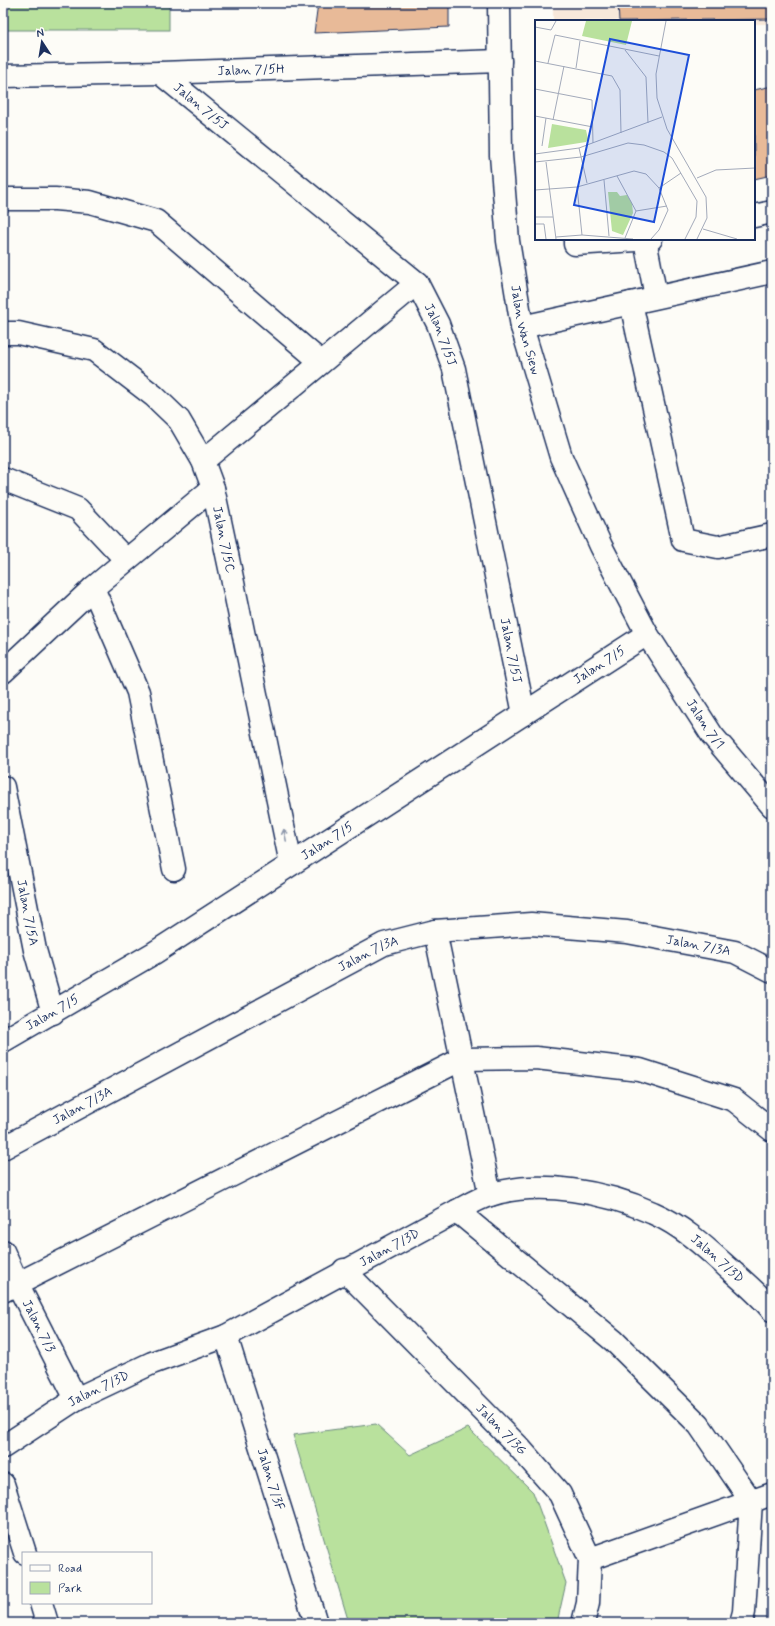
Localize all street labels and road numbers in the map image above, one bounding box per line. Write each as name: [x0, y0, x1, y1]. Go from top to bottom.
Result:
street label: Jalan 7/5H: [217, 60, 285, 79]
street label: Jalan 7/5J: [170, 79, 232, 134]
street label: Jalan Wan Siew: [507, 284, 544, 377]
street label: Jalan 7/5J: [420, 300, 461, 369]
street label: Jalan 7/5C: [209, 504, 239, 574]
street label: Jalan 7/5J: [496, 616, 526, 685]
street label: Jalan 7/5: [570, 642, 629, 688]
street label: Jalan 7/1: [682, 695, 728, 752]
street label: Jalan 7/5: [298, 818, 357, 864]
street label: Jalan 7/5A: [13, 878, 42, 947]
street label: Jalan 7/3A: [665, 931, 732, 960]
street label: Jalan 7/3A: [335, 932, 400, 976]
street label: Jalan 7/5: [23, 990, 82, 1034]
street label: Jalan 7/3A: [49, 1083, 115, 1128]
street label: Jalan 7/3D: [356, 1224, 422, 1271]
street label: Jalan 7/3D: [687, 1230, 748, 1286]
street label: Jalan 7/3: [18, 1297, 59, 1355]
street label: Jalan 7/3D: [64, 1367, 132, 1411]
street label: Jalan 7/3G: [472, 1400, 531, 1459]
street label: Jalan 7/3F: [253, 1446, 289, 1512]

